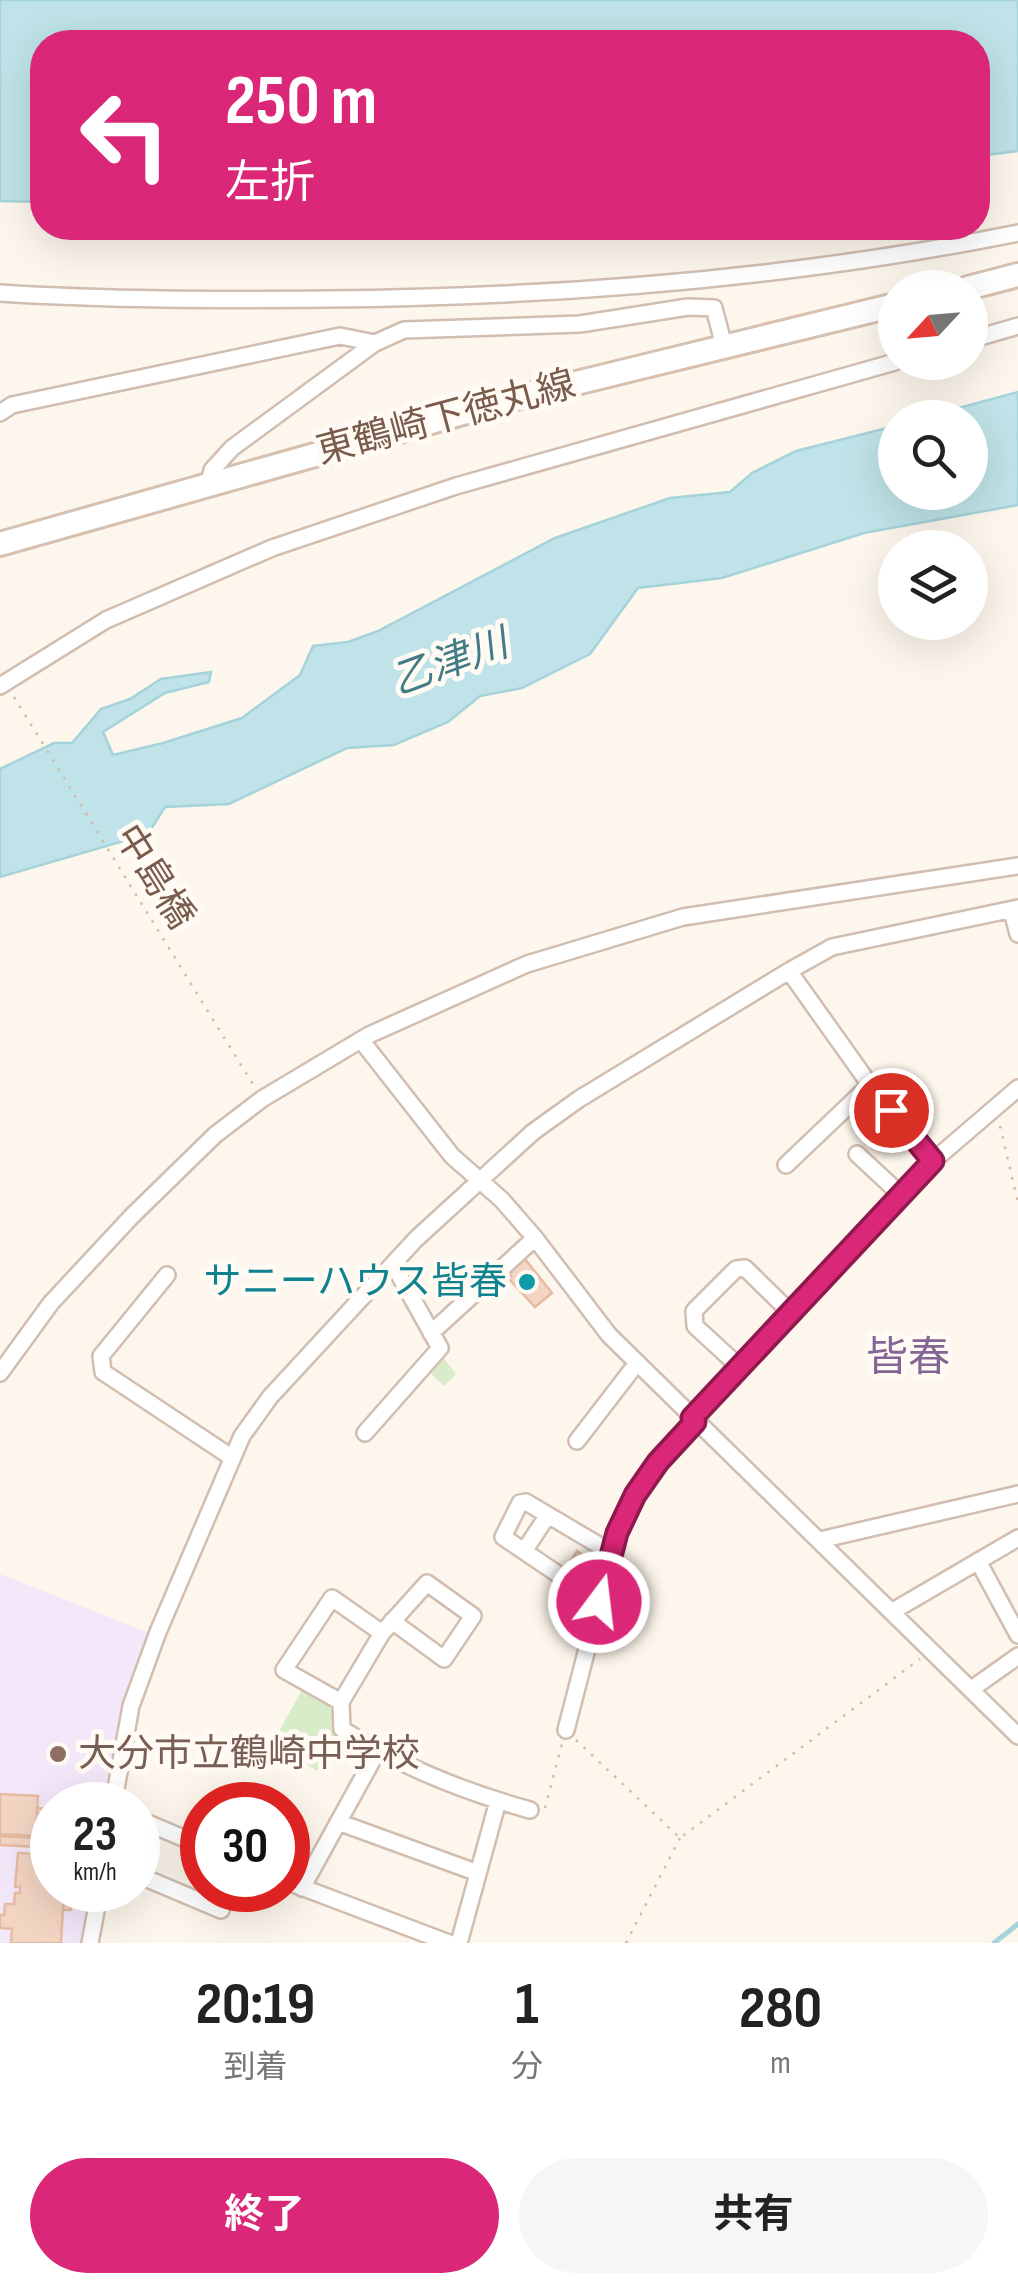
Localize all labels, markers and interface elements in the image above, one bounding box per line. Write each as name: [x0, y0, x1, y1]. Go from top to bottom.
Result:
text: 250 m: [225, 60, 377, 144]
icon: left: [60, 70, 190, 200]
text: 左折: [225, 156, 315, 211]
north arrow: [878, 270, 988, 380]
map controls: [878, 270, 988, 640]
street label: 東鶴崎下徳丸線: [312, 362, 580, 474]
button: search: [878, 400, 988, 510]
button: layers: [878, 530, 988, 640]
water label: 乙津川: [385, 619, 518, 706]
street label: 中島橋: [105, 817, 203, 937]
pin: [849, 1068, 934, 1153]
icon: arrive: [864, 1083, 919, 1138]
place label: サニーハウス皆春: [204, 1260, 507, 1305]
marker: サニーハウス皆春: [516, 1271, 538, 1293]
district label: 皆春: [866, 1333, 950, 1384]
position arrow: [547, 1550, 651, 1654]
place label: 大分市立鶴崎中学校: [78, 1732, 420, 1777]
marker: 大分市立鶴崎中学校: [47, 1743, 69, 1765]
speed limit sign: 30: [180, 1782, 310, 1912]
text: 23: [73, 1805, 117, 1865]
text: km/h: [73, 1857, 117, 1888]
text: 20:19: [196, 1969, 315, 2041]
text: 1: [515, 1969, 539, 2041]
text: 280: [739, 1973, 822, 2045]
text: m: [770, 2044, 791, 2083]
text: 到着: [224, 2048, 288, 2087]
text: 分: [511, 2048, 543, 2087]
button: 終了: [30, 2158, 499, 2273]
button: 共有: [519, 2158, 988, 2273]

